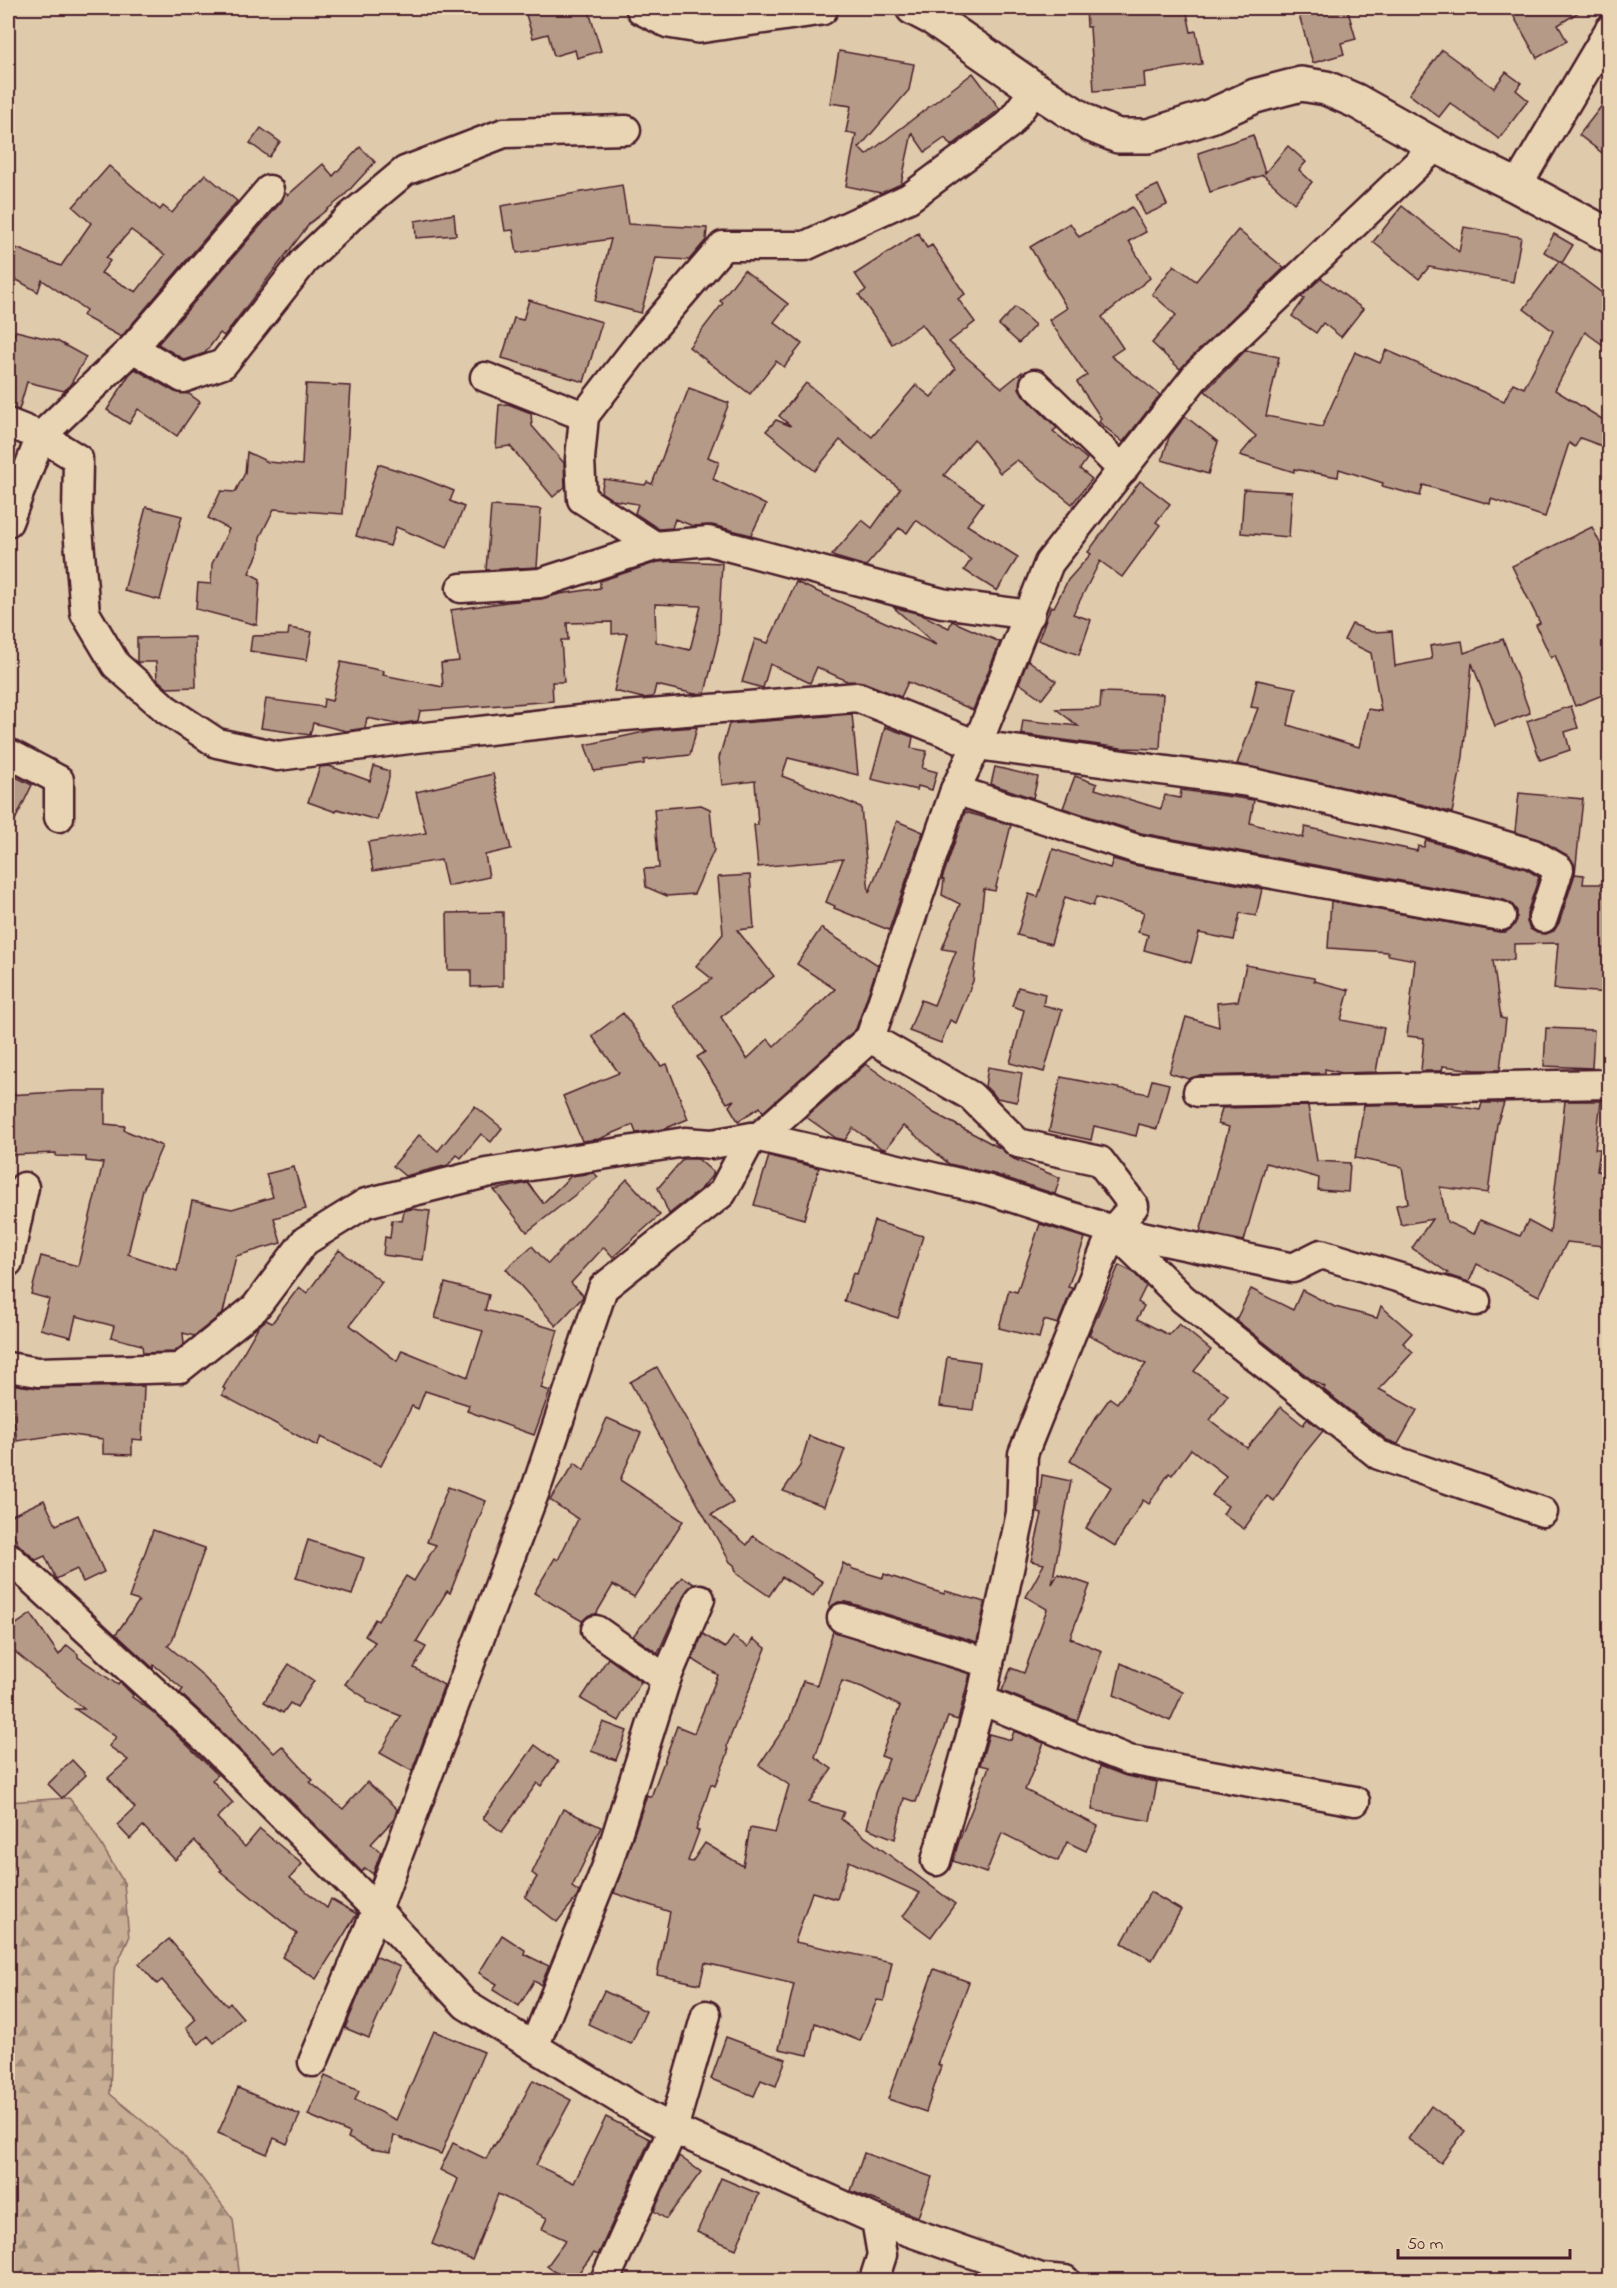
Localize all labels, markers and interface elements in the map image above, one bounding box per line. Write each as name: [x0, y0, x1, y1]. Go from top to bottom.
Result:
scale bar: [1398, 2222, 1570, 2260]
text: 50 m: [1407, 2232, 1444, 2258]

